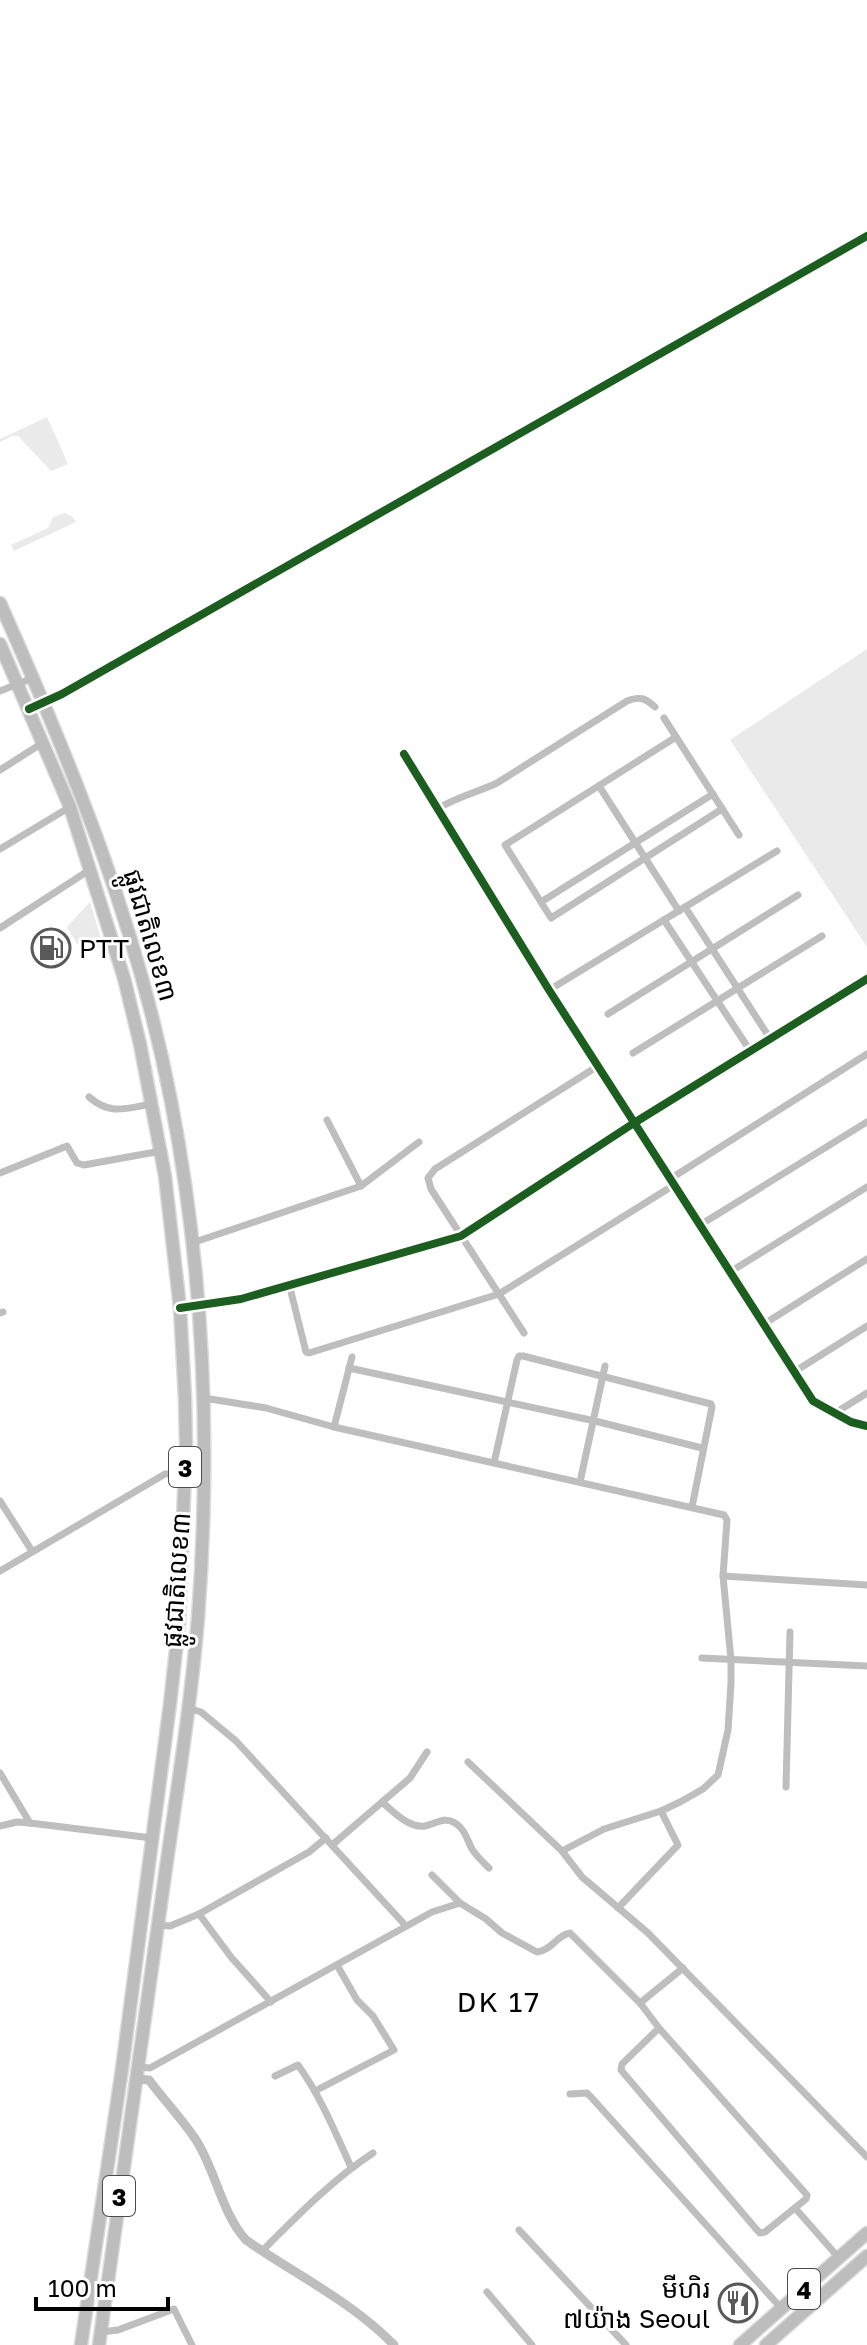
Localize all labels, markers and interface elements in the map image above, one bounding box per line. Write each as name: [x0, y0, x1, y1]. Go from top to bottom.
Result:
street label: ផ្លូវជាតិលេខ៣: [109, 865, 185, 1007]
fuel station icon: PTT: [30, 927, 72, 969]
place label: PTT: [79, 933, 129, 964]
road number: 3: [169, 1447, 201, 1487]
street label: ផ្លូវជាតិលេខ៣: [156, 1511, 205, 1650]
district label: DK 17: [457, 1985, 541, 2018]
road number: 3: [103, 2176, 135, 2216]
scale bar: [36, 2261, 168, 2311]
road number: 4: [788, 2269, 820, 2309]
text: 100 m: [48, 2273, 117, 2302]
place label: មីហិរ ៧យ៉ាង Seoul: [563, 2273, 710, 2334]
restaurant icon: មីហិរ ៧យ៉ាង Seoul: [717, 2282, 759, 2324]

